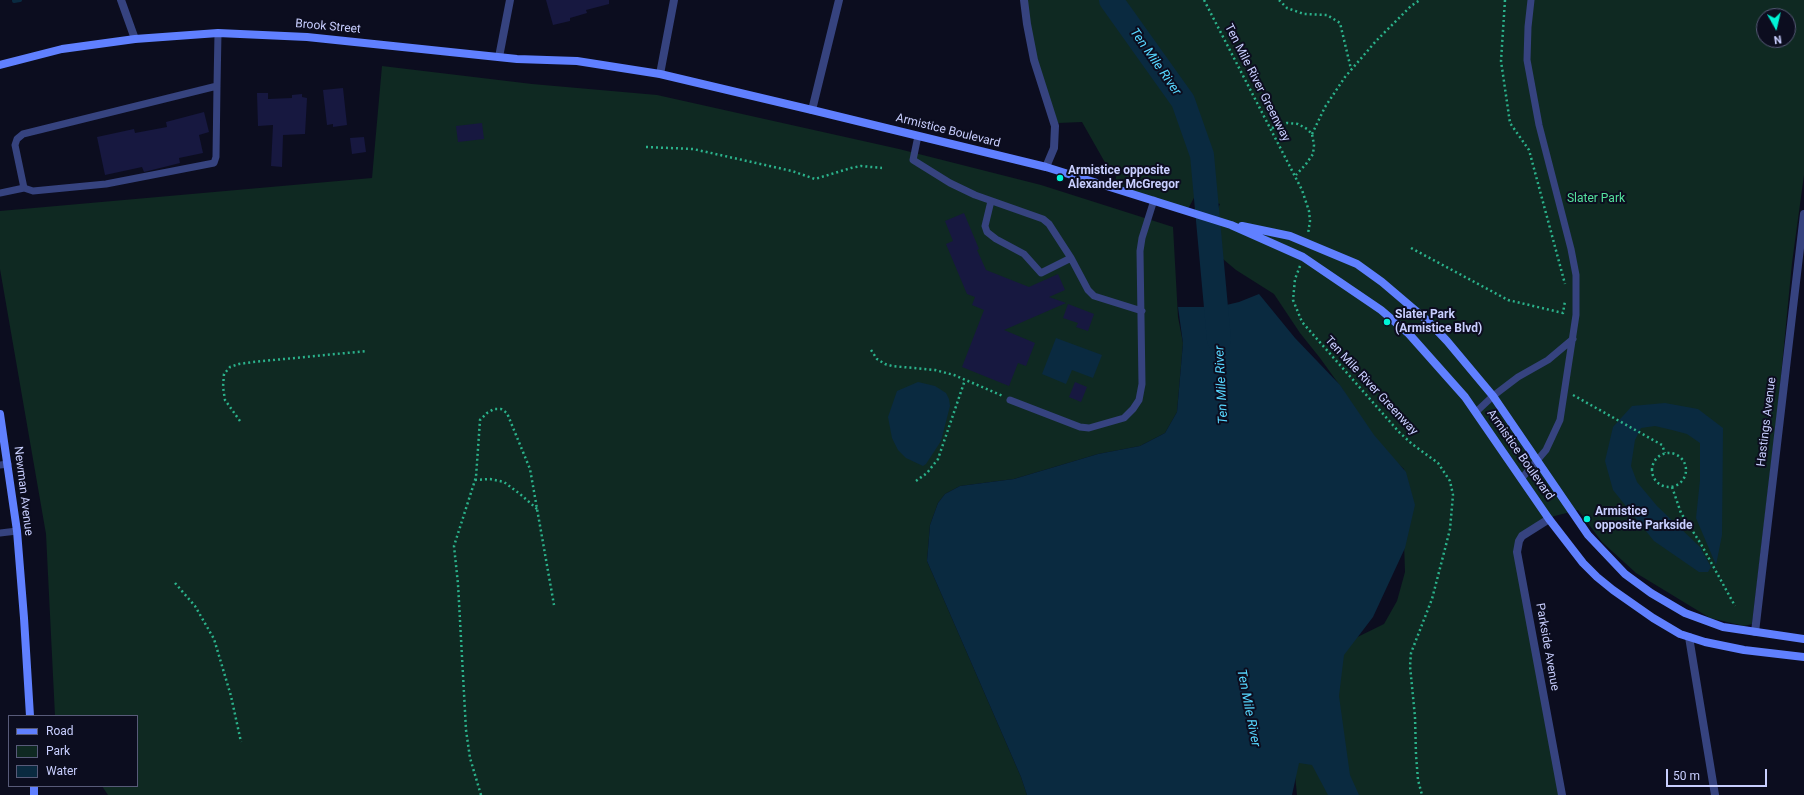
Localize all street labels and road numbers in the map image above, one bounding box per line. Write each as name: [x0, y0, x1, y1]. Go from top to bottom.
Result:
street label: Brook Street: [295, 17, 361, 37]
street label: Ten Mile River Greenway: [1221, 22, 1293, 144]
street label: Armistice Boulevard: [894, 111, 1002, 151]
street label: Ten Mile River Greenway: [1321, 333, 1421, 439]
street label: Hastings Avenue: [1754, 377, 1780, 467]
street label: Armistice Boulevard: [1483, 407, 1557, 503]
street label: Newman Avenue: [10, 446, 36, 536]
street label: Parkside Avenue: [1532, 602, 1562, 692]

